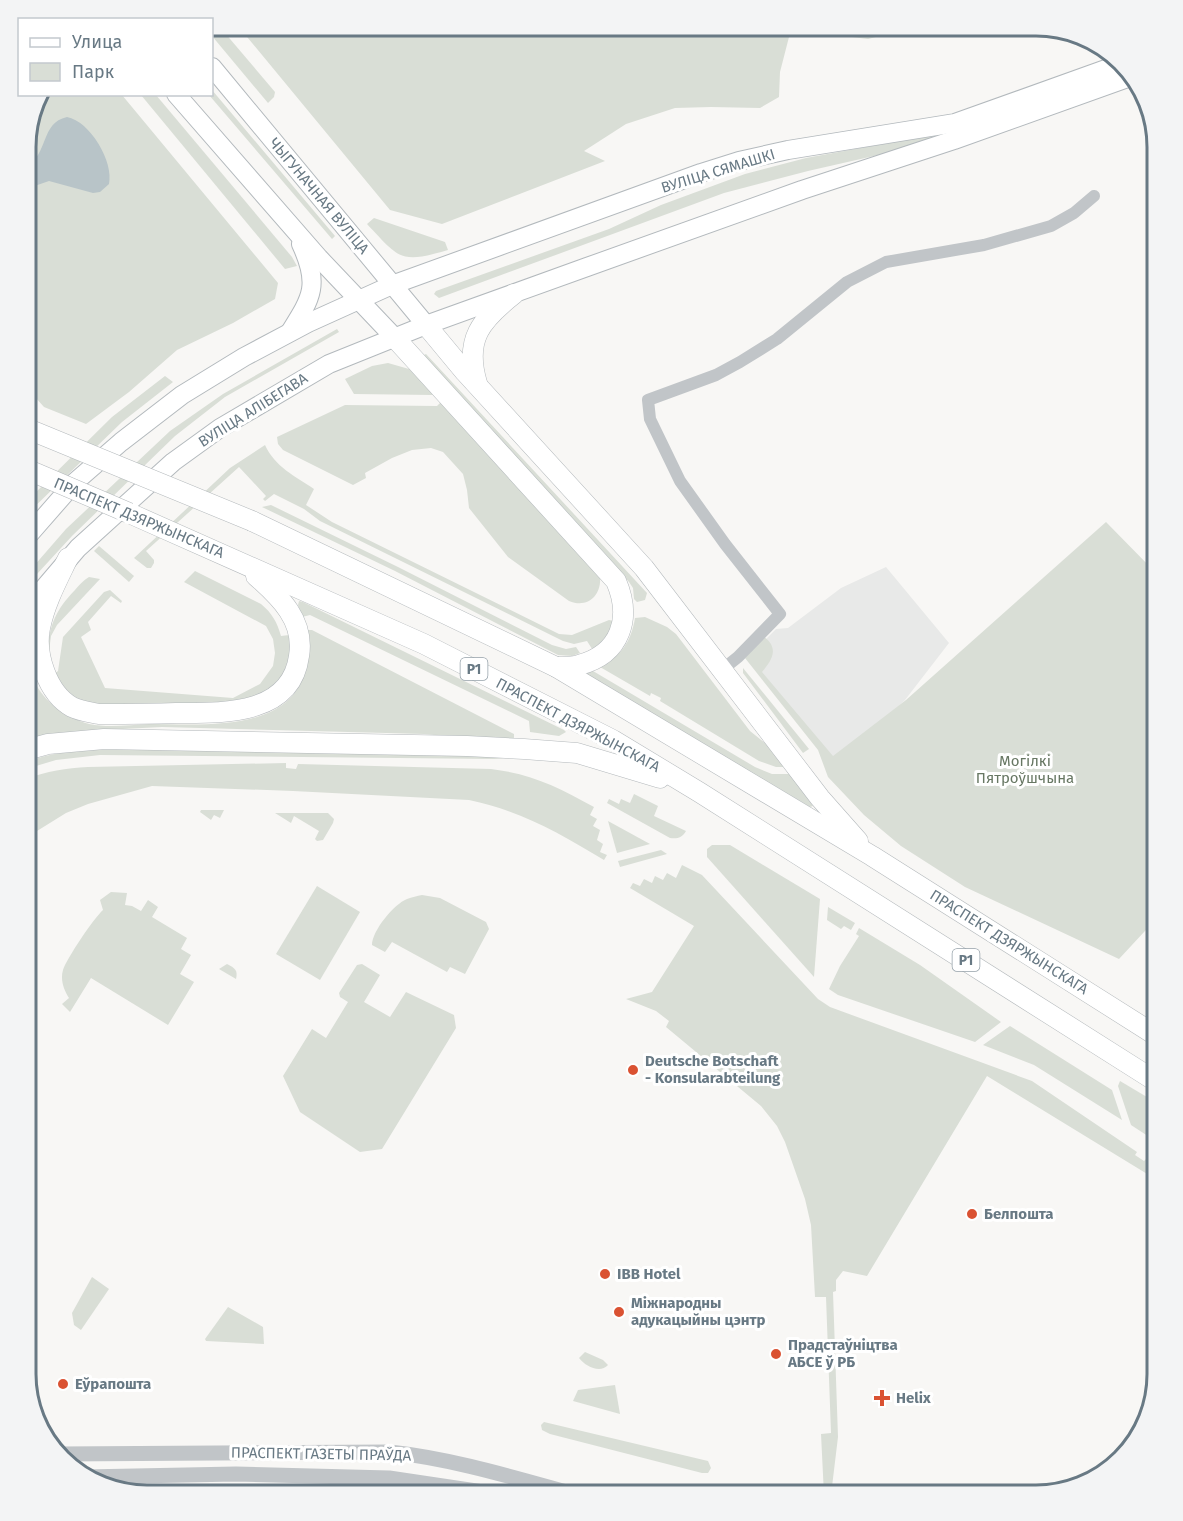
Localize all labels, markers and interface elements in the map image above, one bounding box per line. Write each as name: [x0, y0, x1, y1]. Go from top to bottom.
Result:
legend: [18, 18, 213, 96]
text: Улица: [72, 31, 122, 53]
text: Парк: [72, 61, 115, 83]
street label: ЧЫГУНАЧНАЯ ВУЛІЦА: [265, 134, 373, 258]
street label: ВУЛІЦА СЯМАШКІ: [659, 145, 777, 197]
street label: ВУЛІЦА АЛІБЕГАВА: [195, 369, 311, 451]
street label: ПРАСПЕКТ ДЗЯРЖЫНСКАГА: [51, 474, 227, 562]
road number: Р1: [460, 658, 488, 680]
street label: ПРАСПЕКТ ДЗЯРЖЫНСКАГА: [493, 674, 663, 776]
park label: Могілкі Пятроўшчына: [976, 752, 1074, 787]
street label: ПРАСПЕКТ ДЗЯРЖЫНСКАГА: [927, 886, 1092, 998]
road number: Р1: [952, 949, 980, 971]
place label: Deutsche Botschaft - Konsularabteilung: [645, 1052, 781, 1087]
marker: Deutsche Botschaft - Konsularabteilung: [626, 1063, 640, 1077]
place label: Белпошта: [984, 1205, 1054, 1223]
marker: Белпошта: [965, 1207, 979, 1221]
place label: IBB Hotel: [617, 1265, 681, 1283]
marker: IBB Hotel: [598, 1267, 612, 1281]
place label: Міжнародны адукацыйны цэнтр: [631, 1294, 766, 1329]
marker: Міжнародны адукацыйны цэнтр: [612, 1305, 626, 1319]
place label: Прадстаўніцтва АБСЕ ў РБ: [787, 1336, 898, 1371]
marker: Прадстаўніцтва АБСЕ ў РБ: [769, 1347, 783, 1361]
place label: Еўрапошта: [75, 1375, 151, 1393]
marker: Еўрапошта: [56, 1377, 70, 1391]
marker: Helix: [873, 1389, 891, 1407]
place label: Helix: [896, 1389, 931, 1407]
street label: ПРАСПЕКТ ГАЗЕТЫ ПРАЎДА: [231, 1443, 412, 1465]

